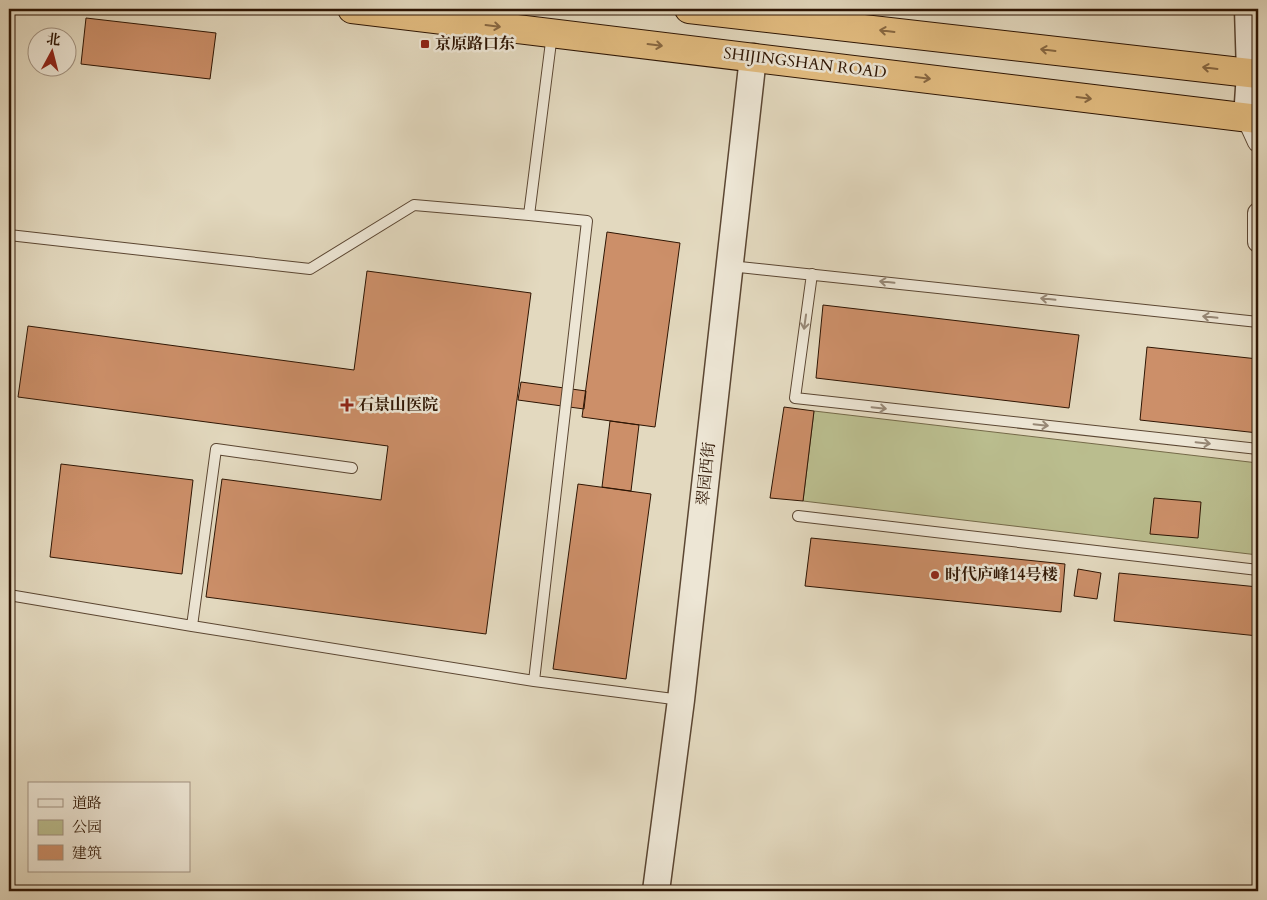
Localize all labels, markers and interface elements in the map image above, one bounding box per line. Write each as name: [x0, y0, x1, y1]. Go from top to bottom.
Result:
one-way arrow: [485, 21, 501, 31]
one-way arrow: [879, 26, 895, 36]
north arrow: [28, 28, 78, 78]
text: 北: [45, 29, 62, 50]
place label: 京原路口东: [435, 33, 515, 55]
marker: 京原路口东: [419, 38, 431, 50]
one-way arrow: [646, 40, 662, 50]
street label: SHIJINGSHAN ROAD: [722, 42, 888, 84]
one-way arrow: [1041, 45, 1057, 55]
one-way arrow: [1202, 63, 1218, 73]
one-way arrow: [914, 73, 930, 83]
one-way arrow: [1076, 93, 1092, 103]
one-way arrow: [879, 277, 895, 287]
one-way arrow: [1041, 294, 1057, 304]
one-way arrow: [1202, 312, 1218, 322]
one-way arrow: [800, 314, 810, 330]
place label: 石景山医院: [358, 394, 438, 416]
marker: 石景山医院: [340, 398, 354, 412]
one-way arrow: [871, 403, 887, 412]
one-way arrow: [1033, 420, 1049, 430]
one-way arrow: [1194, 438, 1210, 448]
street label: 翠园西街: [692, 441, 720, 507]
place label: 时代庐峰14号楼: [945, 564, 1057, 586]
marker: 时代庐峰14号楼: [929, 569, 941, 581]
legend: [28, 782, 190, 872]
text: 道路: [72, 793, 102, 813]
text: 公园: [72, 817, 102, 837]
text: 建筑: [72, 843, 102, 863]

